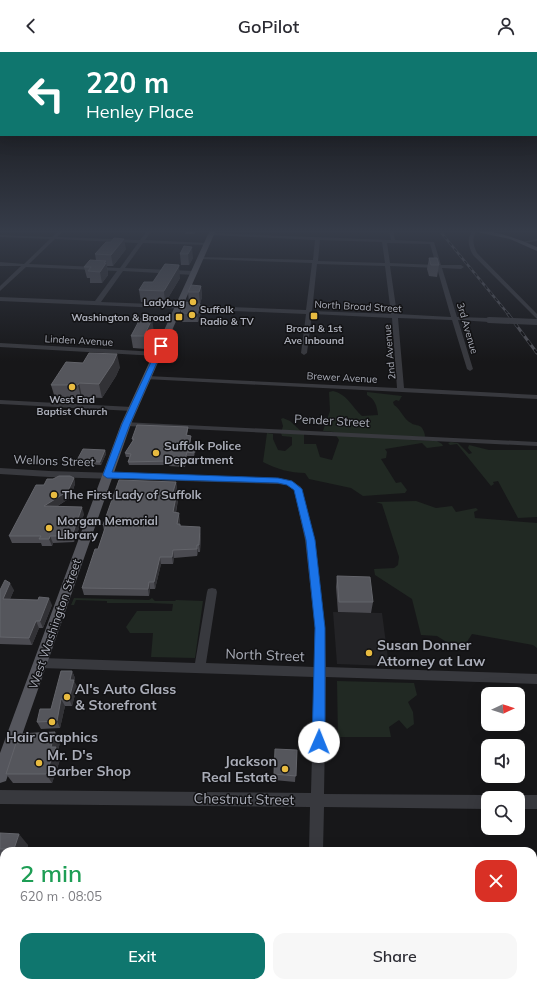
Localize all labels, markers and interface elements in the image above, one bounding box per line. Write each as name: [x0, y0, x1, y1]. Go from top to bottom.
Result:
icon: back: [20, 15, 42, 37]
text: GoPilot: [238, 15, 299, 38]
icon: person: [495, 15, 517, 37]
text: 220 m: [86, 65, 169, 100]
icon: left: [20, 68, 72, 120]
text: Henley Place: [86, 100, 194, 123]
place label: Ladybug: [143, 296, 185, 309]
marker: Ladybug: [188, 297, 198, 307]
street label: North Broad Street: [314, 298, 402, 315]
street label: 3rd Avenue: [454, 301, 481, 355]
place label: Suffolk Radio & TV: [200, 303, 255, 328]
marker: Suffolk Radio & TV: [187, 310, 197, 320]
place label: Washington & Broad: [71, 311, 171, 324]
marker: Broad & 1st Ave Inbound: [309, 311, 319, 321]
marker: Washington & Broad: [174, 312, 184, 322]
place label: Broad & 1st Ave Inbound: [284, 322, 344, 347]
street label: 2nd Avenue: [381, 324, 398, 380]
pin: [144, 329, 178, 363]
street label: Linden Avenue: [44, 332, 113, 349]
icon: arrive: [150, 335, 172, 357]
street label: Brewer Avenue: [306, 369, 378, 386]
marker: West End Baptist Church: [67, 382, 77, 392]
place label: West End Baptist Church: [37, 393, 107, 418]
street label: Pender Street: [294, 411, 370, 430]
place label: Suffolk Police Department: [164, 438, 241, 467]
marker: Suffolk Police Department: [151, 448, 161, 458]
street label: Wellons Street: [13, 452, 95, 469]
place label: The First Lady of Suffolk: [62, 487, 202, 502]
marker: The First Lady of Suffolk: [49, 490, 59, 500]
place label: Morgan Memorial Library: [57, 513, 158, 542]
marker: Morgan Memorial Library: [44, 523, 54, 533]
street label: West Washington Street: [25, 557, 84, 691]
place label: Susan Donner Attorney at Law: [377, 636, 486, 670]
street label: North Street: [225, 645, 305, 665]
marker: Susan Donner Attorney at Law: [364, 648, 374, 658]
place label: Al's Auto Glass & Storefront: [75, 680, 176, 714]
north arrow: [481, 687, 525, 731]
map controls: [481, 687, 525, 835]
marker: Al's Auto Glass & Storefront: [62, 692, 72, 702]
marker: Hair Graphics: [47, 717, 57, 727]
position arrow: [298, 721, 340, 763]
place label: Hair Graphics: [6, 728, 98, 746]
button: sound: [481, 739, 525, 783]
place label: Mr. D's Barber Shop: [47, 746, 131, 780]
place label: Jackson Real Estate: [201, 752, 277, 786]
marker: Mr. D's Barber Shop: [34, 758, 44, 768]
marker: Jackson Real Estate: [280, 764, 290, 774]
street label: Chestnut Street: [193, 789, 295, 809]
button: search: [481, 791, 525, 835]
text: 2 min: [20, 858, 82, 888]
button: close: [475, 860, 517, 902]
text: 620 m · 08:05: [20, 888, 102, 904]
button: Exit: [20, 933, 265, 979]
button: Share: [273, 933, 517, 979]

